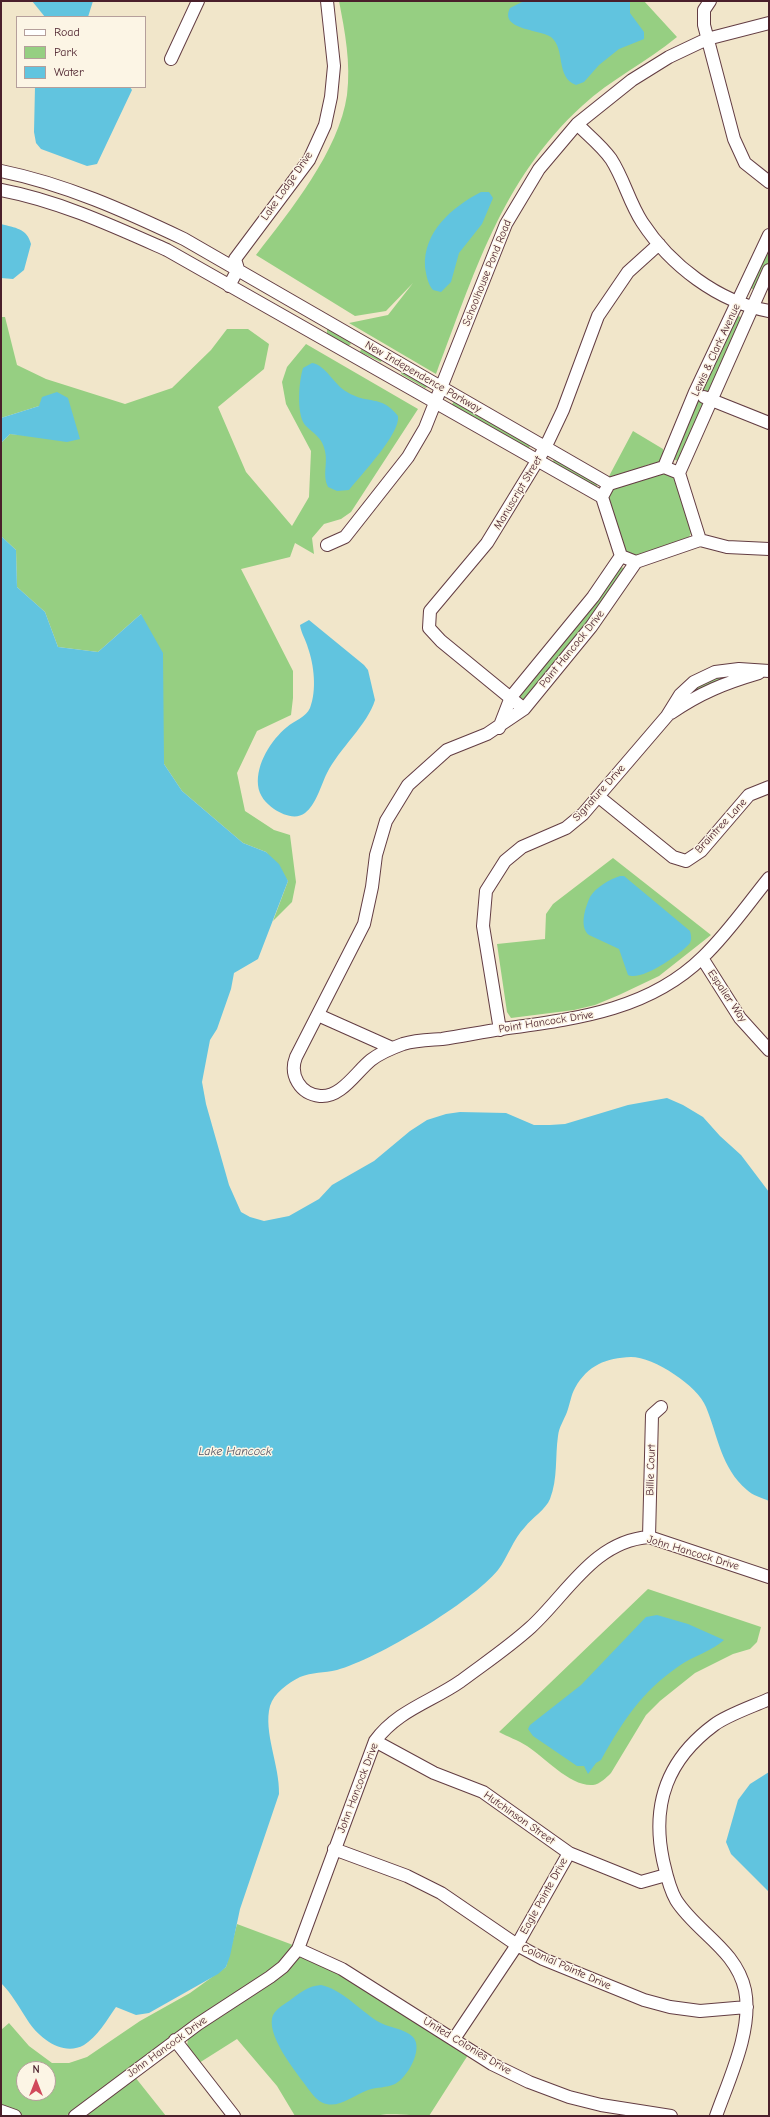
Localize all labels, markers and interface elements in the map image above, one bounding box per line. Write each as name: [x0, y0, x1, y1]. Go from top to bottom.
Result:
legend: [16, 16, 146, 88]
text: Road: [54, 25, 80, 39]
text: Park: [54, 45, 77, 59]
text: Water: [54, 65, 84, 79]
street label: Lake Lodge Drive: [258, 149, 316, 223]
street label: Schoolhouse Pond Road: [460, 218, 514, 328]
street label: Lewis & Clark Avenue: [689, 302, 743, 398]
street label: New Independence Parkway: [362, 338, 484, 416]
street label: Manuscript Street: [491, 454, 545, 532]
street label: Point Hancock Drive: [537, 608, 607, 690]
street label: Signature Drive: [570, 762, 628, 824]
street label: Braintree Lane: [692, 796, 750, 856]
street label: Espalier Way: [705, 967, 749, 1025]
street label: Point Hancock Drive: [498, 1008, 594, 1036]
street label: Billie Court: [644, 1444, 658, 1496]
water label: Lake Hancock: [198, 1445, 272, 1459]
street label: John Hancock Drive: [646, 1533, 740, 1573]
street label: John Hancock Drive: [335, 1741, 381, 1835]
street label: Hutchinson Street: [481, 1789, 557, 1847]
street label: Eagle Pointe Drive: [517, 1855, 571, 1937]
street label: Colonial Pointe Drive: [519, 1941, 613, 1993]
street label: John Hancock Drive: [125, 2014, 209, 2080]
street label: United Colonies Drive: [420, 2014, 514, 2078]
north arrow: [16, 2061, 56, 2101]
text: N: [32, 2063, 40, 2076]

